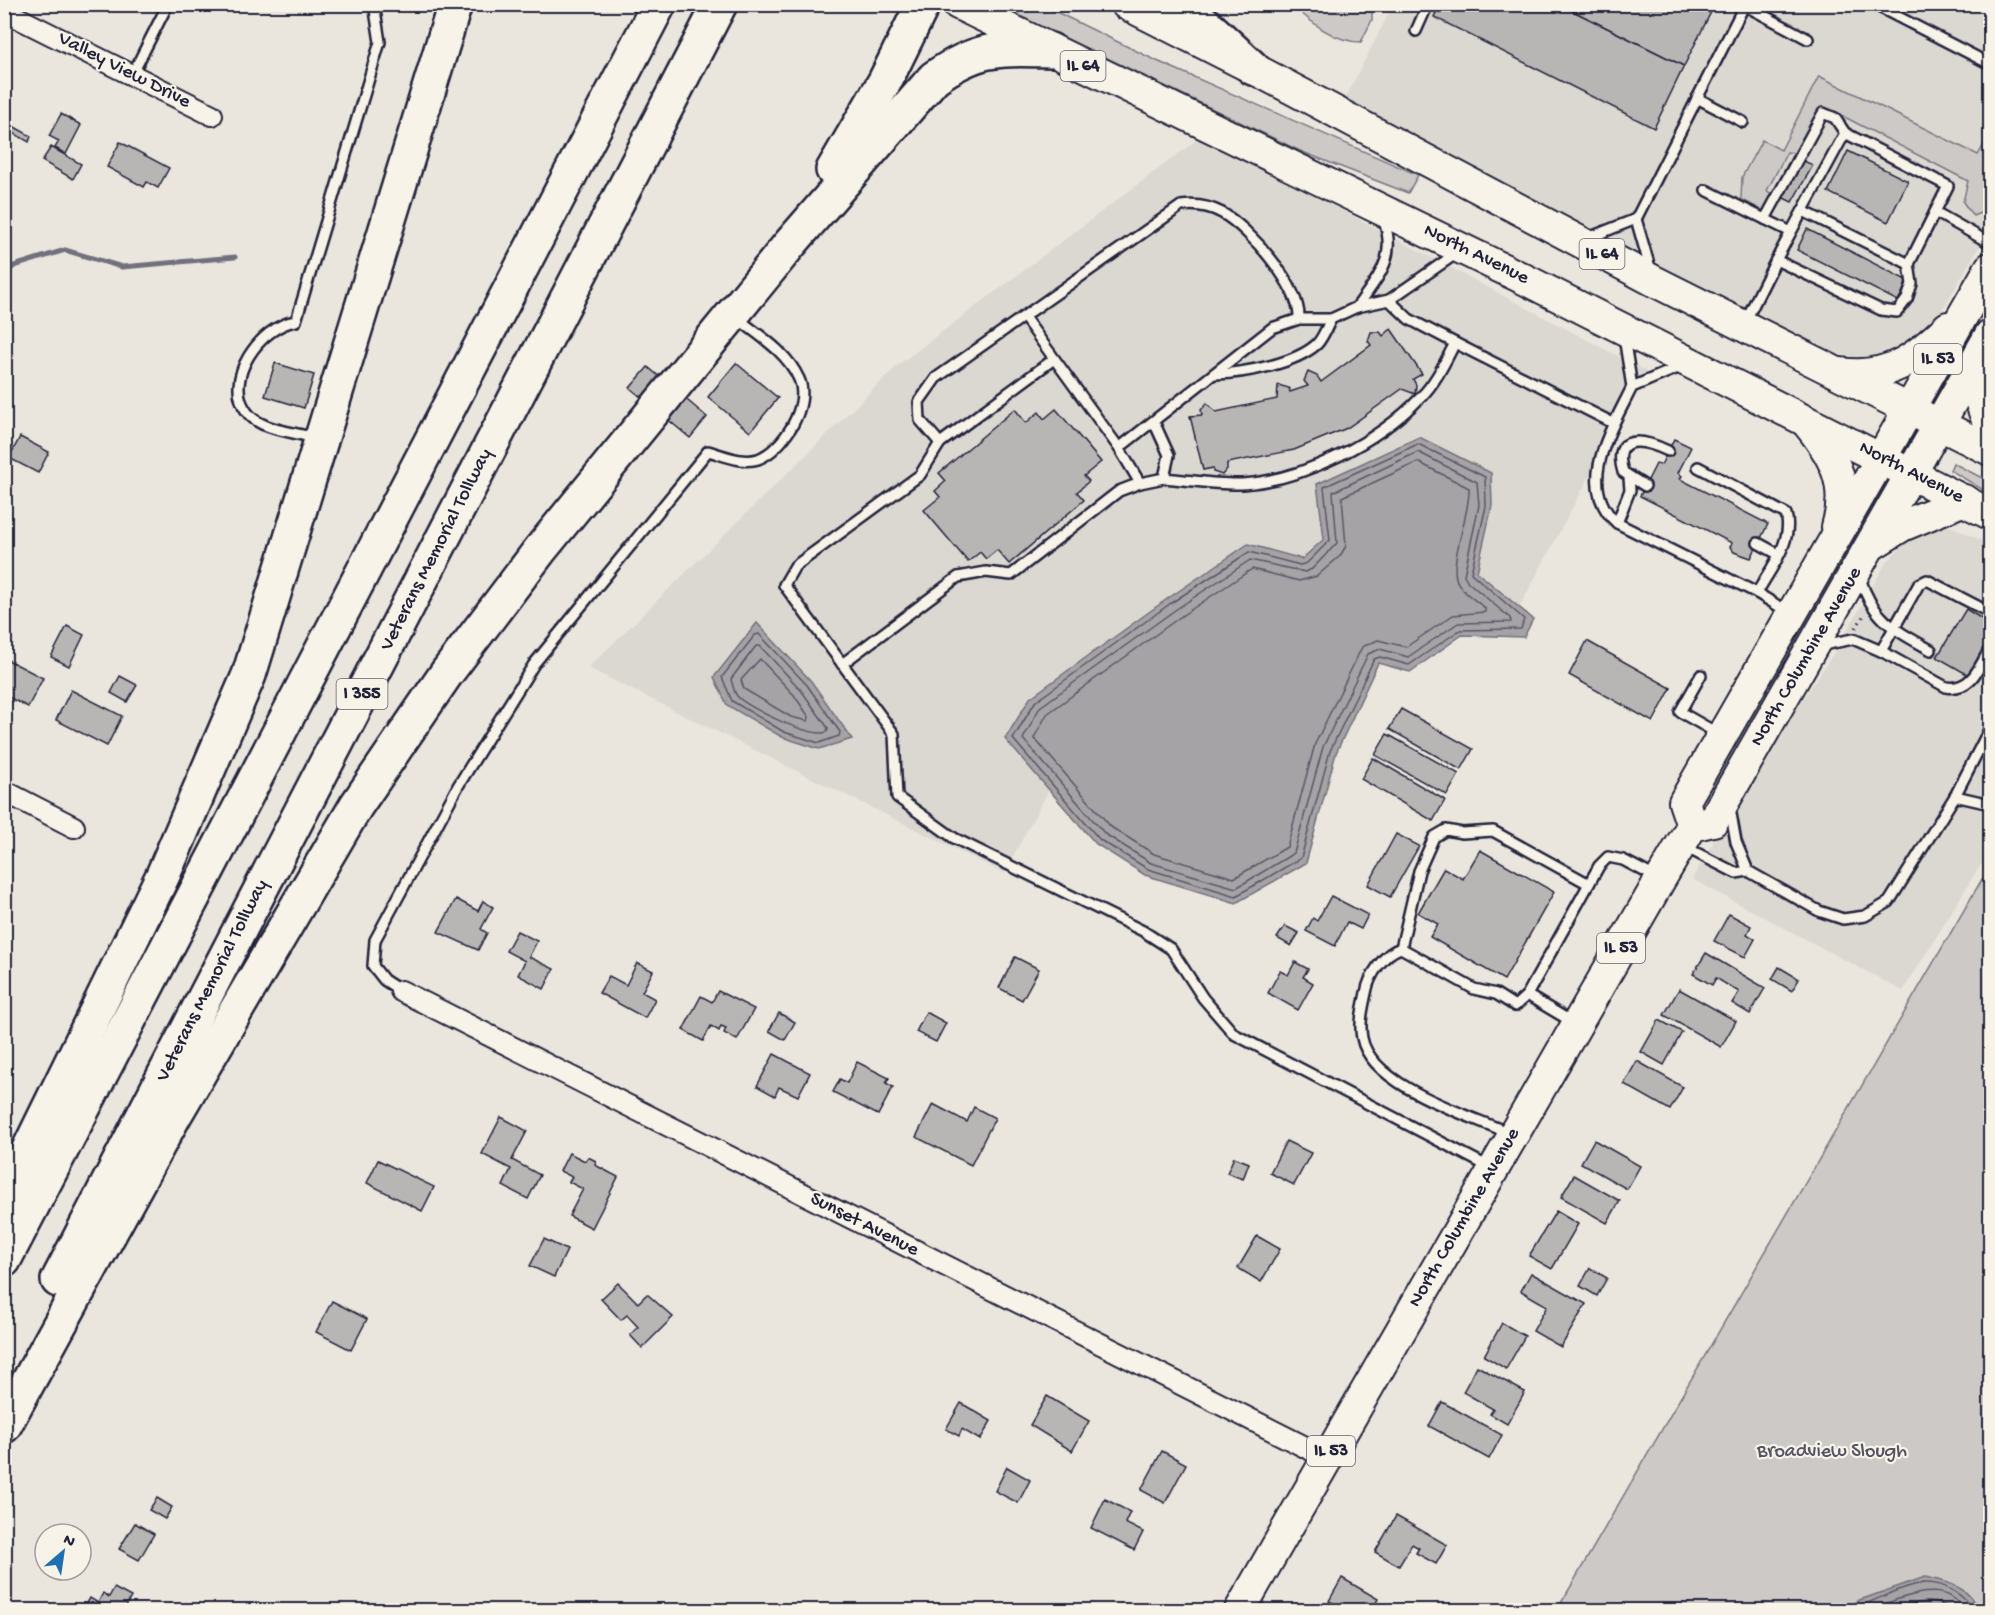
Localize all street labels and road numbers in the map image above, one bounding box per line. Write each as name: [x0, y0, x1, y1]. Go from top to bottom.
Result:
street label: Valley View Drive: [53, 27, 195, 115]
road number: IL 64: [1060, 51, 1106, 81]
street label: North Avenue: [1420, 220, 1533, 291]
road number: IL 64: [1580, 239, 1624, 269]
road number: IL 53: [1914, 344, 1962, 374]
street label: North Avenue: [1855, 437, 1968, 509]
street label: Veterans Memorial Tollway: [376, 445, 498, 656]
street label: North Columbine Avenue: [1746, 563, 1868, 751]
road number: I 355: [336, 679, 388, 709]
street label: Veterans Memorial Tollway: [152, 876, 274, 1087]
road number: IL 53: [1597, 933, 1645, 963]
street label: North Columbine Avenue: [1404, 1124, 1526, 1312]
street label: Sunset Avenue: [806, 1188, 923, 1263]
road number: IL 53: [1307, 1436, 1355, 1466]

